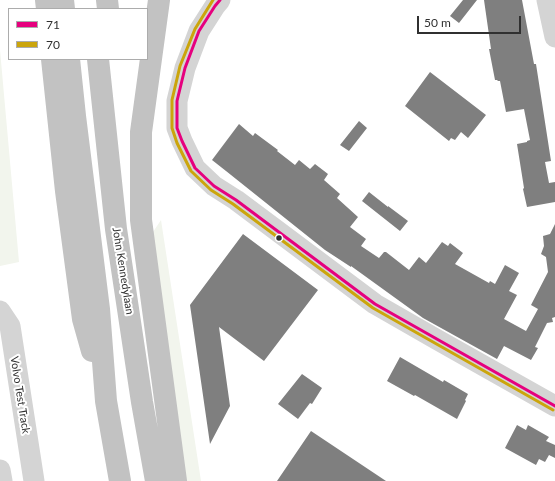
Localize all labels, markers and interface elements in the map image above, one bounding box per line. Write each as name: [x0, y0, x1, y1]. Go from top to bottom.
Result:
legend: [8, 8, 148, 60]
scale bar: [419, 8, 523, 34]
text: 50 m: [424, 15, 451, 30]
text: 71: [46, 17, 60, 32]
text: 70: [46, 37, 60, 52]
street label: John Kennedylaan: [110, 226, 136, 316]
unlabelled marker: [274, 233, 284, 243]
street label: Volvo Test Track: [7, 355, 33, 435]

